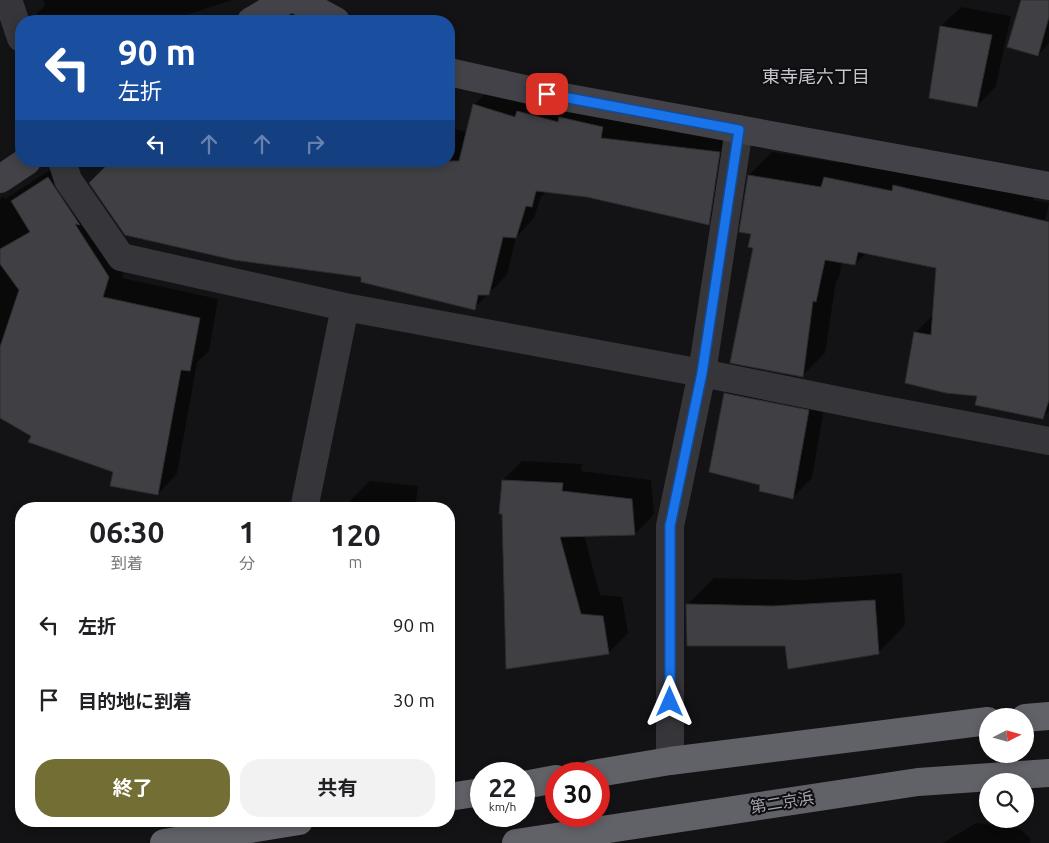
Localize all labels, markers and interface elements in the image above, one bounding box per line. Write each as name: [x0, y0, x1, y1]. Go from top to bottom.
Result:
text: 90 m: [118, 32, 196, 72]
icon: left: [35, 35, 100, 100]
district label: 東寺尾六丁目: [762, 66, 870, 86]
pin: [526, 73, 568, 115]
text: 左折: [118, 78, 162, 103]
icon: arrive: [533, 80, 561, 108]
icon: left: [142, 130, 170, 158]
icon: ahead: [195, 130, 223, 158]
icon: ahead: [248, 130, 276, 158]
icon: right: [301, 130, 329, 158]
text: 06:30: [89, 515, 164, 549]
text: 1: [239, 515, 256, 549]
text: 120: [330, 518, 381, 552]
text: m: [348, 553, 362, 571]
text: 到着: [111, 554, 143, 572]
text: 分: [239, 554, 255, 572]
icon: left: [35, 611, 63, 639]
text: 90 m: [393, 614, 435, 636]
text: 左折: [78, 615, 116, 637]
position arrow: [643, 675, 695, 727]
icon: arrive: [35, 686, 63, 714]
text: 30 m: [393, 689, 435, 711]
text: 目的地に到着: [78, 690, 192, 712]
north arrow: [979, 708, 1034, 762]
map controls: [979, 708, 1034, 828]
button: 終了: [35, 759, 230, 817]
button: 共有: [240, 759, 435, 817]
speed limit sign: 30: [545, 762, 610, 827]
button: search: [979, 773, 1034, 828]
text: 22: [488, 774, 517, 802]
street label: 第二京浜: [749, 788, 815, 816]
text: km/h: [489, 800, 516, 813]

